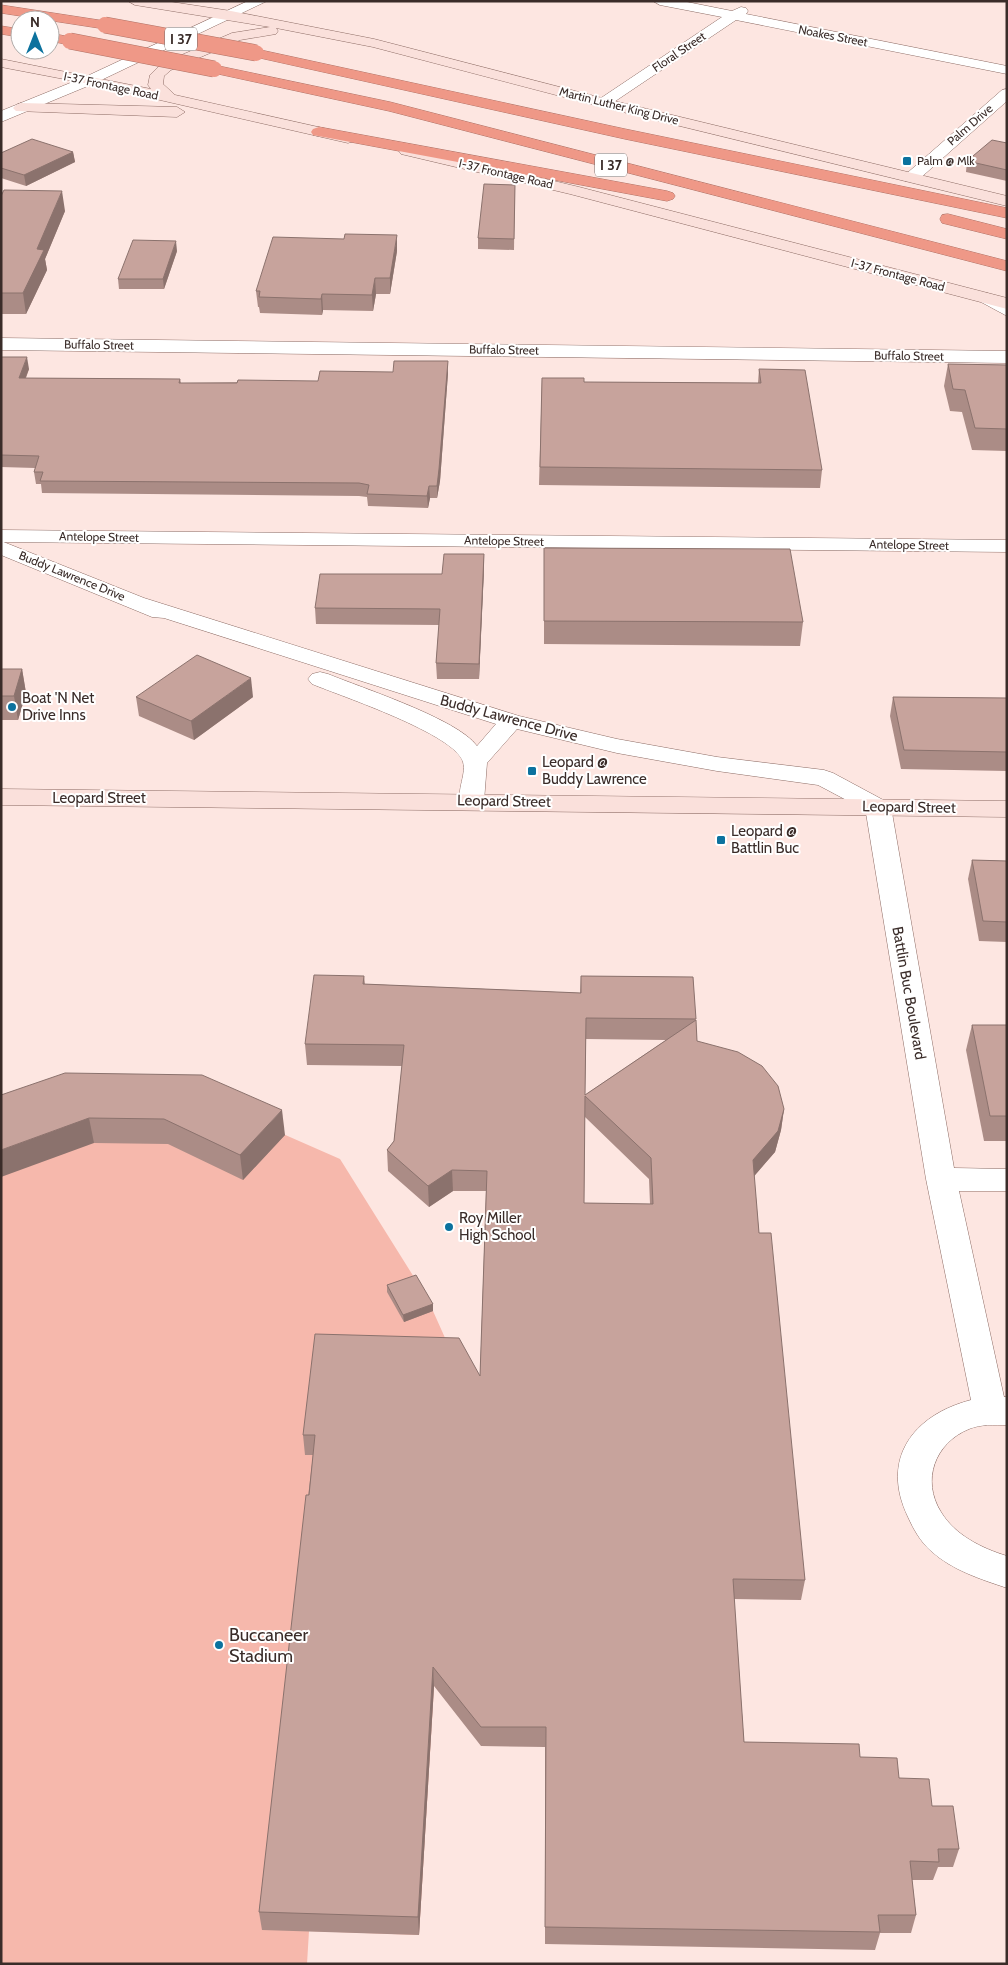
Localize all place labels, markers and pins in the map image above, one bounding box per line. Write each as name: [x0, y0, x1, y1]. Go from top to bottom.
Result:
place label: Palm @ Mlk: [917, 153, 975, 168]
marker: Palm @ Mlk: [901, 155, 913, 167]
place label: Boat 'N Net Drive Inns: [22, 689, 94, 724]
marker: Boat 'N Net Drive Inns: [6, 701, 18, 713]
place label: Leopard @ Buddy Lawrence: [542, 753, 647, 788]
marker: Leopard @ Buddy Lawrence: [526, 765, 538, 777]
place label: Leopard @ Battlin Buc: [731, 822, 799, 857]
marker: Leopard @ Battlin Buc: [715, 834, 727, 846]
place label: Roy Miller High School: [459, 1209, 536, 1244]
marker: Roy Miller High School: [443, 1221, 455, 1233]
place label: Buccaneer Stadium: [229, 1624, 308, 1667]
marker: Buccaneer Stadium: [213, 1639, 225, 1651]

